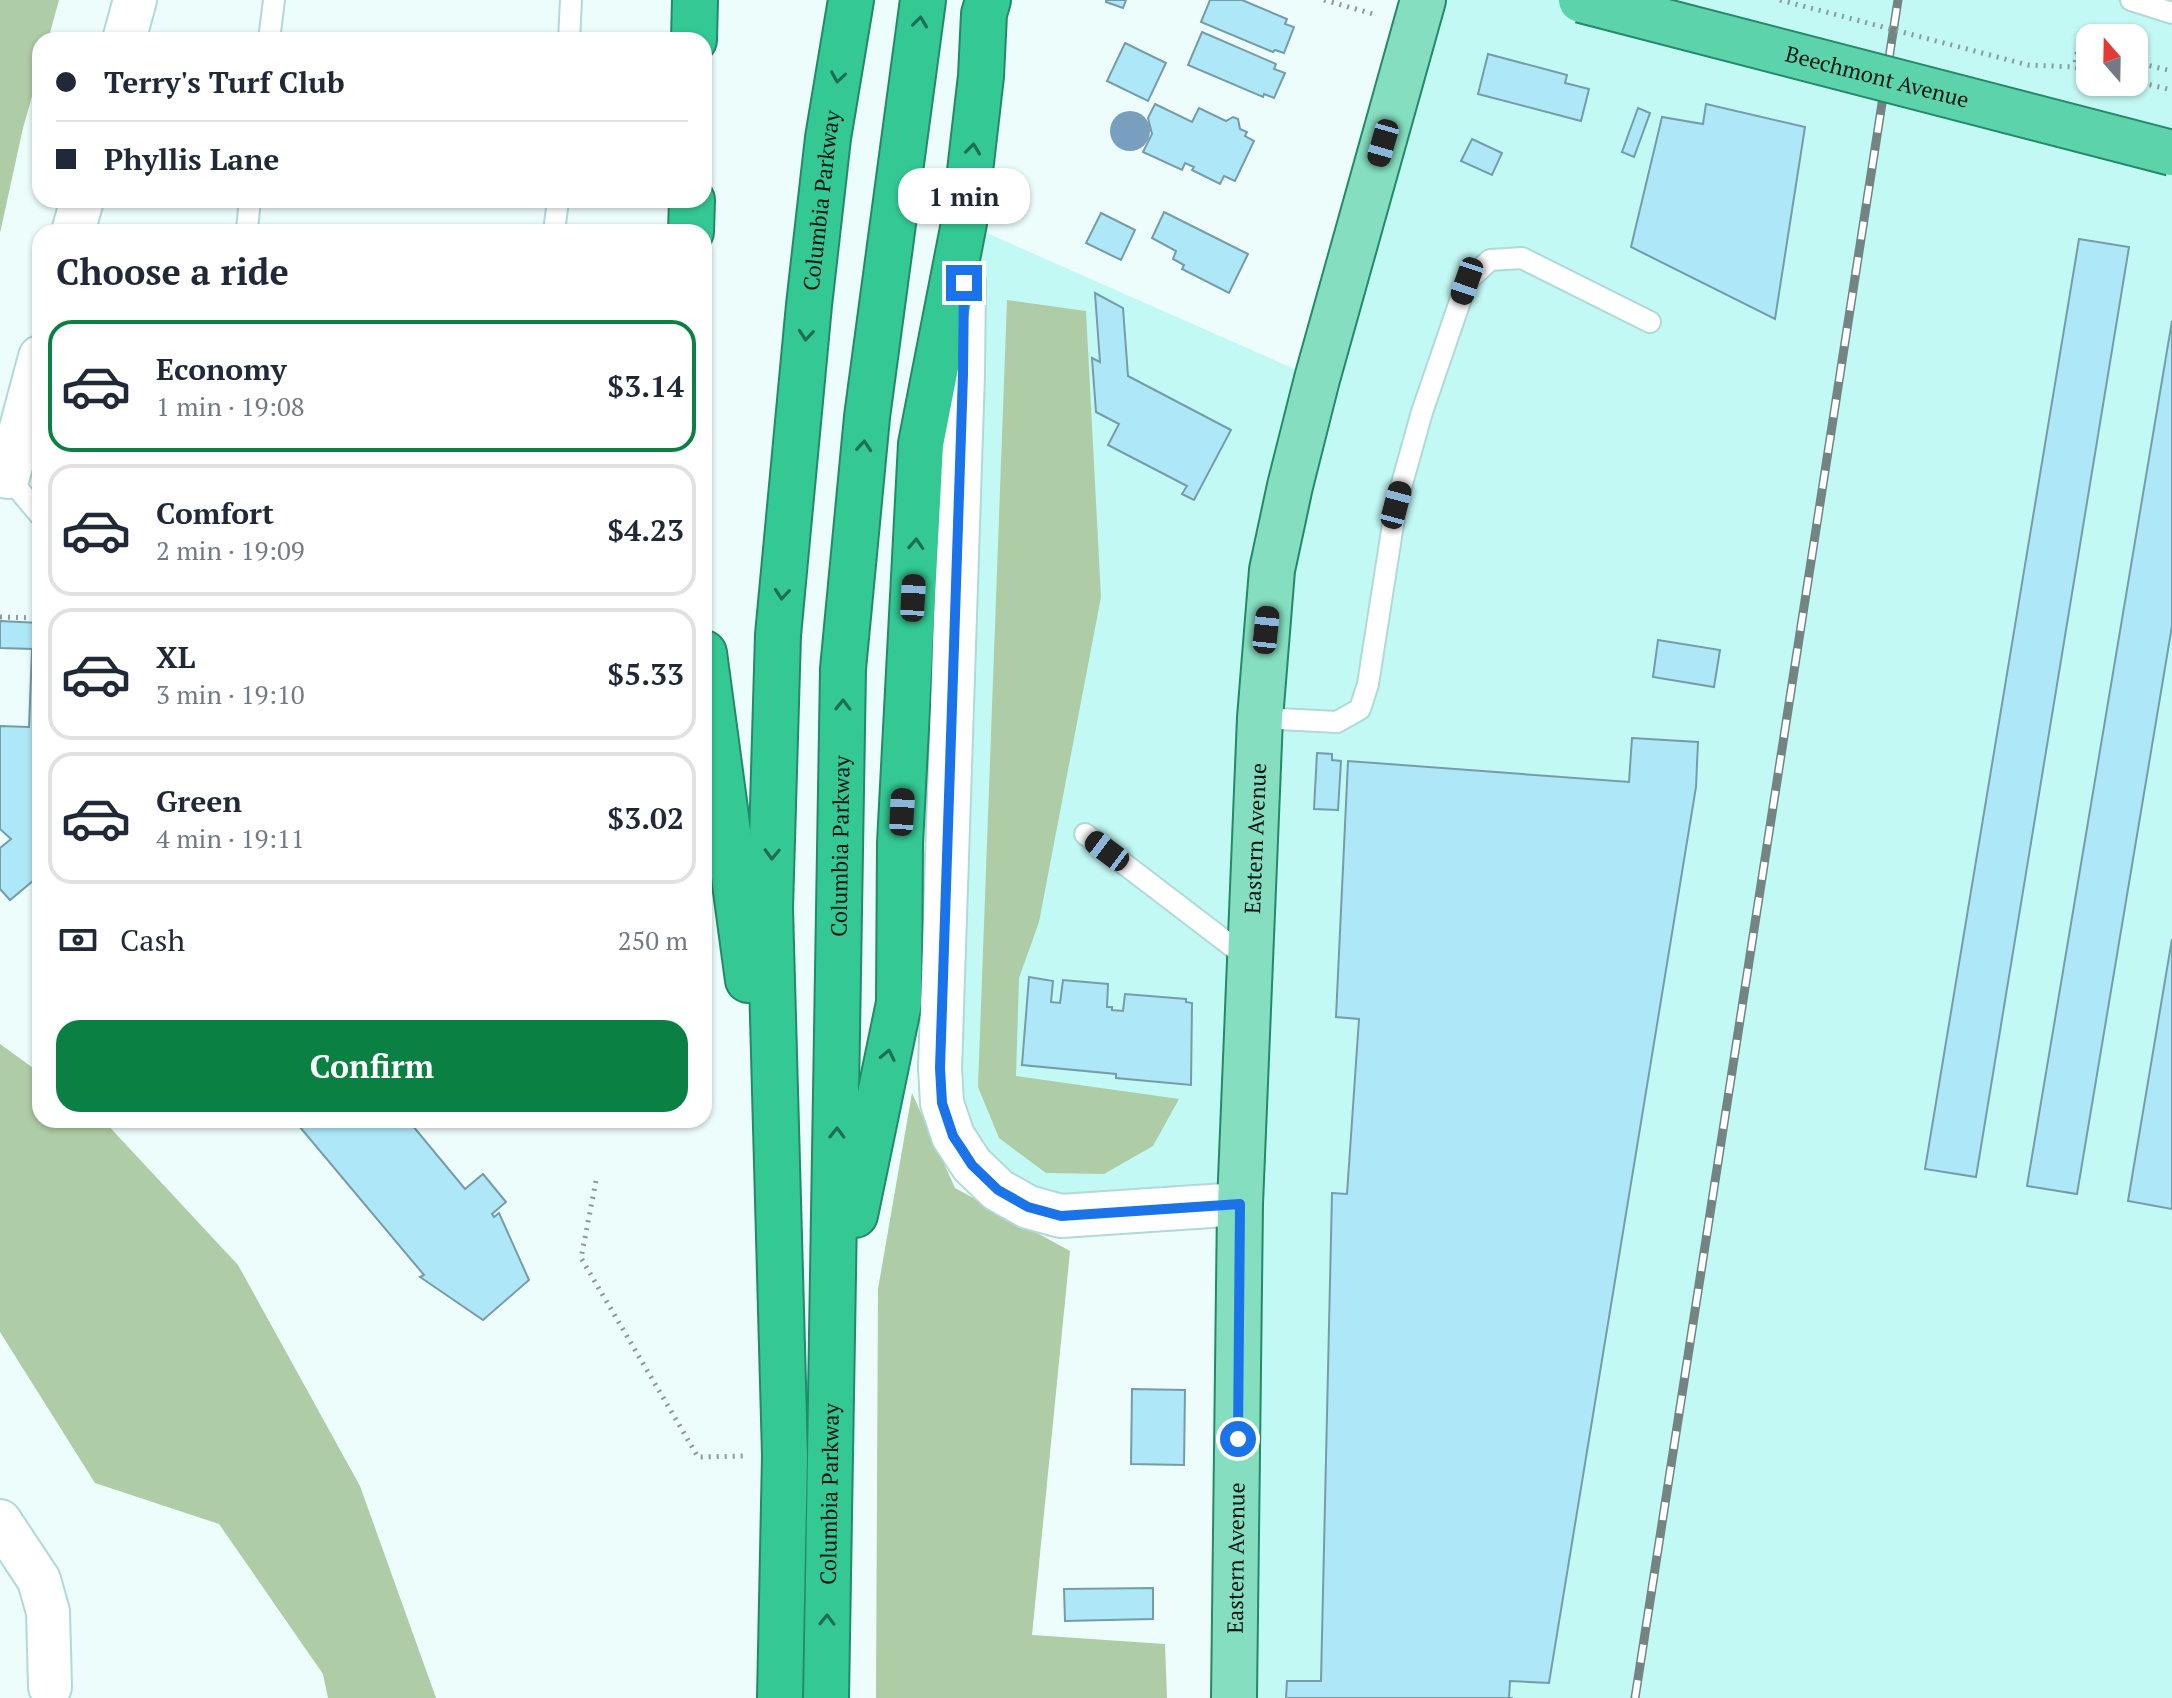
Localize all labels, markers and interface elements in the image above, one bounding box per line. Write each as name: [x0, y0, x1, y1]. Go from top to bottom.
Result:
one-way arrow: [912, 15, 929, 28]
north arrow: [2076, 24, 2148, 96]
map controls: [2076, 24, 2148, 96]
street label: Beechmont Avenue: [1783, 39, 1972, 114]
text: Terry's Turf Club: [104, 62, 345, 102]
one-way arrow: [831, 70, 848, 84]
street label: Columbia Parkway: [796, 107, 847, 292]
car: [1365, 117, 1401, 169]
text: Phyllis Lane: [104, 139, 279, 179]
one-way arrow: [964, 142, 981, 155]
callout: 1 min: [898, 167, 1030, 223]
text: 1 min: [928, 179, 1000, 213]
text: Choose a ride: [56, 248, 289, 295]
car: [1448, 254, 1486, 308]
route end: [946, 265, 982, 301]
one-way arrow: [798, 329, 815, 342]
text: Economy: [156, 349, 287, 389]
icon: car: [60, 350, 132, 422]
text: $3.14: [607, 366, 684, 406]
text: 1 min · 19:08: [156, 389, 305, 423]
one-way arrow: [856, 439, 873, 452]
car: [1378, 479, 1414, 531]
text: Comfort: [156, 493, 274, 533]
icon: car: [60, 494, 132, 566]
text: $4.23: [607, 510, 684, 550]
text: 2 min · 19:09: [156, 533, 305, 567]
one-way arrow: [907, 537, 924, 550]
car: [900, 573, 926, 623]
one-way arrow: [773, 588, 790, 601]
car: [1252, 605, 1280, 655]
text: XL: [156, 637, 195, 677]
icon: car: [60, 638, 132, 710]
text: $5.33: [607, 654, 684, 694]
text: 3 min · 19:10: [156, 677, 305, 711]
one-way arrow: [834, 698, 852, 711]
street label: Columbia Parkway: [824, 754, 856, 937]
street label: Eastern Avenue: [1237, 762, 1272, 914]
text: Green: [156, 781, 242, 821]
icon: car: [60, 782, 132, 854]
car: [889, 787, 915, 837]
text: $3.02: [607, 798, 684, 838]
text: 4 min · 19:11: [156, 821, 305, 855]
car: [1081, 827, 1133, 875]
one-way arrow: [763, 848, 780, 861]
icon: cash: [56, 918, 100, 962]
text: Cash: [120, 920, 185, 960]
text: 250 m: [618, 923, 688, 957]
button: Confirm: [56, 1020, 688, 1112]
one-way arrow: [879, 1049, 896, 1062]
one-way arrow: [828, 1126, 845, 1139]
street label: Columbia Parkway: [813, 1402, 845, 1585]
route start: [1220, 1421, 1256, 1457]
street label: Eastern Avenue: [1220, 1482, 1251, 1634]
one-way arrow: [818, 1613, 836, 1626]

